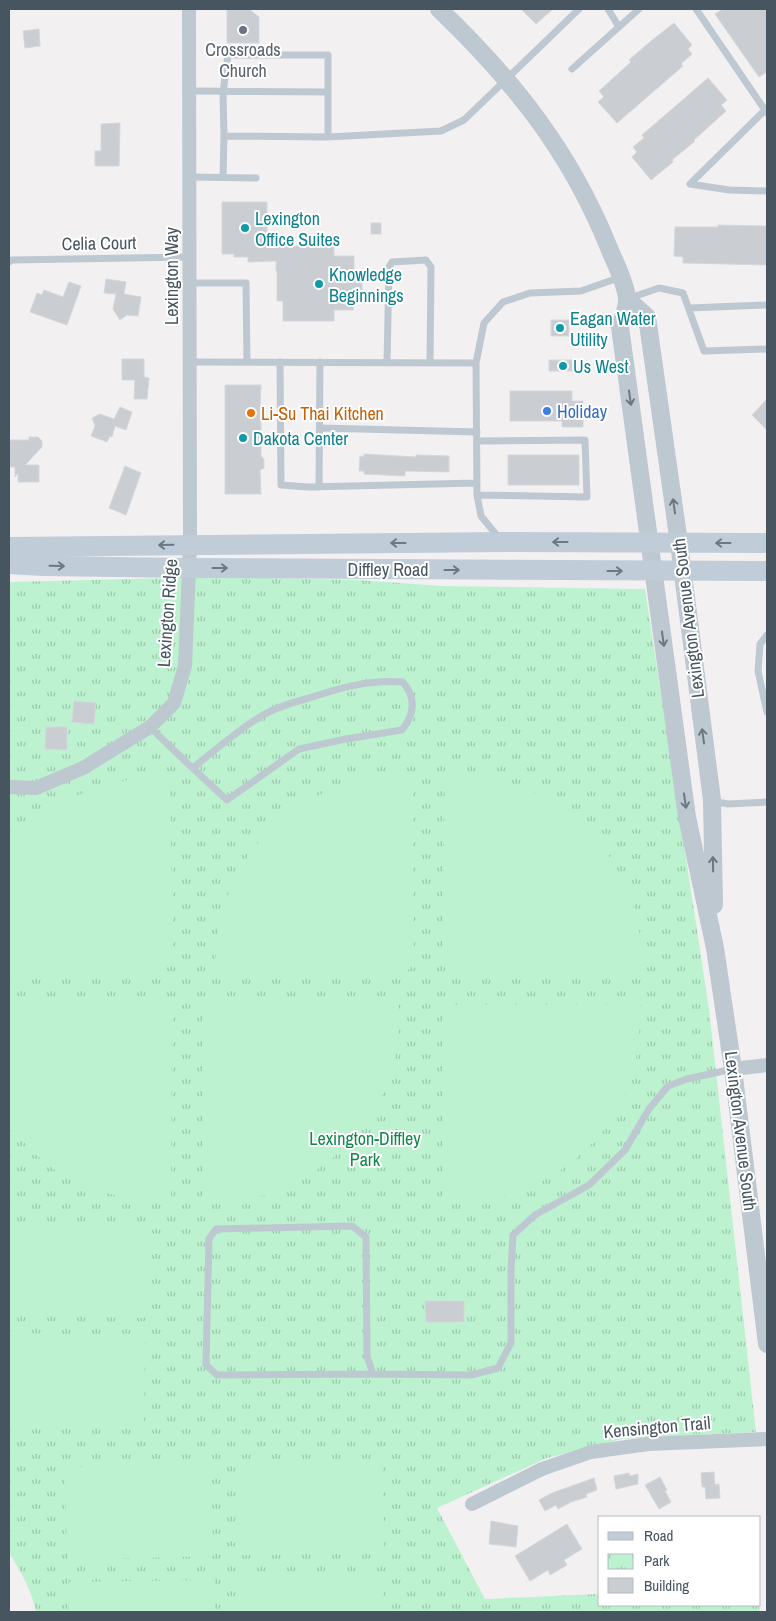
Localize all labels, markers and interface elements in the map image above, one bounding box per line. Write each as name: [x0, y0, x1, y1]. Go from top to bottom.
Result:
marker: Crossroads Church: [237, 24, 249, 36]
place label: Crossroads Church: [205, 37, 281, 83]
place label: Lexington Office Suites: [255, 206, 340, 252]
marker: Lexington Office Suites: [239, 222, 251, 234]
street label: Lexington Way: [159, 226, 184, 325]
street label: Celia Court: [61, 230, 137, 256]
place label: Knowledge Beginnings: [329, 262, 404, 308]
marker: Knowledge Beginnings: [313, 278, 325, 290]
place label: Eagan Water Utility: [570, 306, 656, 352]
marker: Eagan Water Utility: [554, 322, 566, 334]
place label: Us West: [573, 354, 629, 379]
marker: Us West: [557, 360, 569, 372]
one-way arrow: [626, 390, 636, 406]
place label: Holiday: [557, 399, 608, 424]
place label: Li-Su Thai Kitchen: [261, 401, 384, 426]
marker: Holiday: [541, 405, 553, 417]
marker: Li-Su Thai Kitchen: [245, 407, 257, 419]
place label: Dakota Center: [253, 426, 348, 451]
marker: Dakota Center: [237, 432, 249, 444]
one-way arrow: [669, 498, 679, 514]
street label: Lexington Avenue South: [666, 537, 710, 699]
one-way arrow: [390, 538, 406, 548]
one-way arrow: [553, 538, 569, 547]
one-way arrow: [715, 538, 732, 548]
one-way arrow: [158, 540, 174, 549]
street label: Diffley Road: [348, 557, 428, 582]
street label: Lexington Ridge: [151, 558, 183, 668]
one-way arrow: [49, 561, 65, 571]
one-way arrow: [212, 563, 228, 573]
one-way arrow: [444, 565, 460, 575]
one-way arrow: [606, 566, 623, 576]
one-way arrow: [658, 631, 668, 647]
one-way arrow: [698, 728, 708, 744]
one-way arrow: [680, 792, 690, 808]
one-way arrow: [708, 856, 718, 872]
street label: Lexington Avenue South: [719, 1050, 763, 1212]
park label: Lexington-Diffley Park: [309, 1126, 421, 1172]
street label: Kensington Trail: [602, 1410, 712, 1444]
legend: [598, 1516, 761, 1606]
text: Road: [644, 1525, 673, 1546]
text: Park: [644, 1550, 670, 1571]
text: Building: [644, 1575, 689, 1596]

